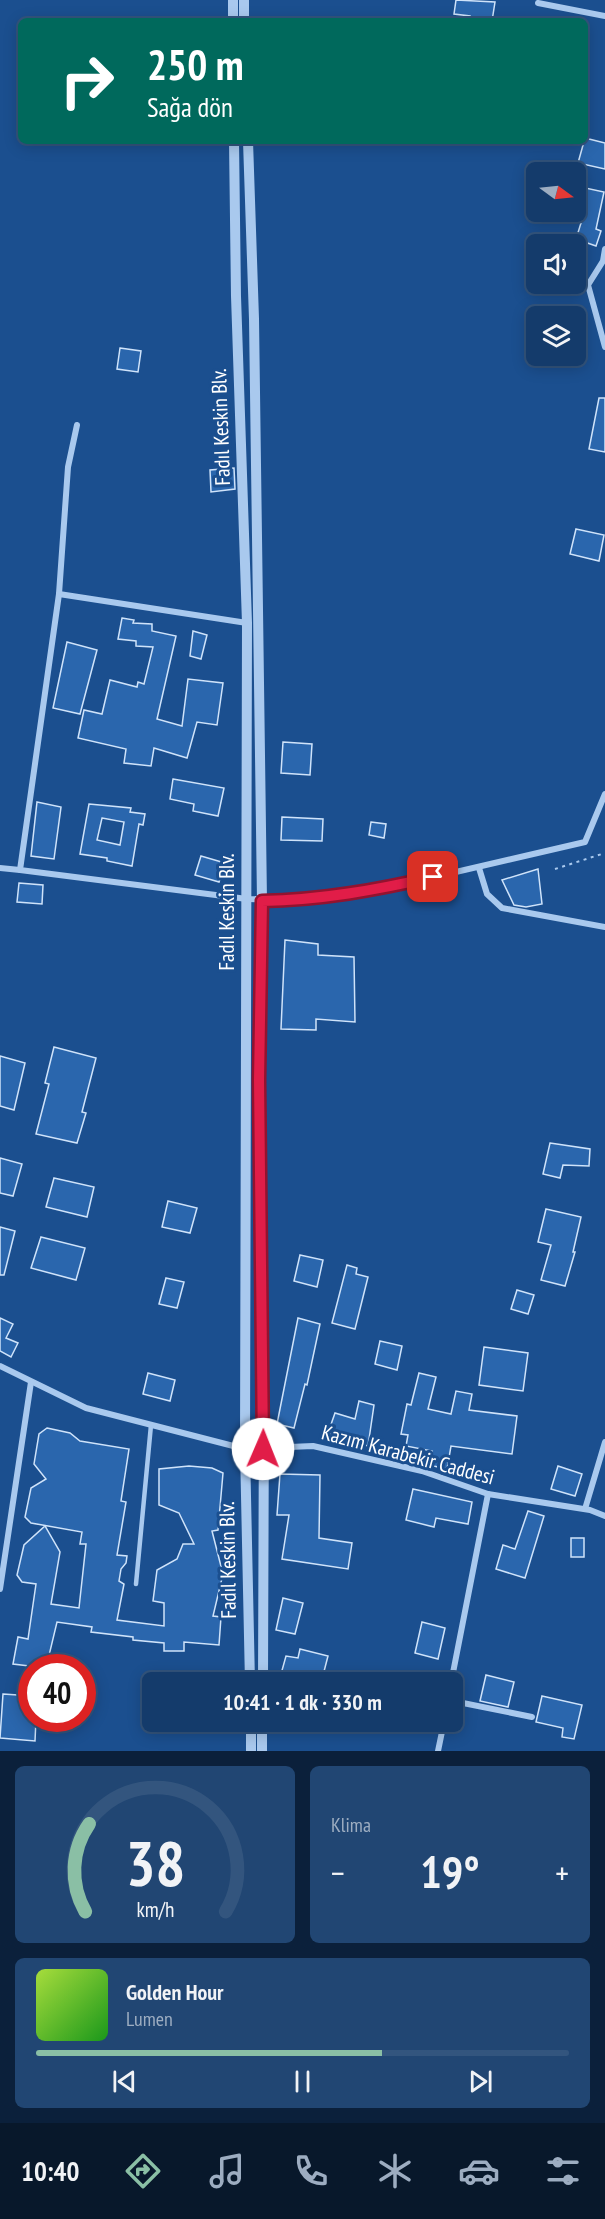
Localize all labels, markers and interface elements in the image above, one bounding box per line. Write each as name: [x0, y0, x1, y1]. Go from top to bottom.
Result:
text: 250 m: [147, 37, 244, 92]
icon: right: [48, 42, 126, 120]
text: Sağa dön: [147, 90, 233, 124]
north arrow: [526, 162, 586, 222]
map controls: [526, 162, 586, 366]
button: sound: [526, 234, 586, 294]
button: layers: [526, 306, 586, 366]
street label: Fadıl Keskin Blv.: [205, 368, 236, 486]
pin: [407, 851, 458, 902]
street label: Fadıl Keskin Blv.: [213, 853, 240, 971]
icon: arrive: [416, 860, 449, 893]
position arrow: [231, 1417, 295, 1481]
street label: Kazım Karabekir Caddesi: [319, 1418, 498, 1491]
street label: Fadıl Keskin Blv.: [213, 1501, 242, 1619]
speed limit sign: 40: [18, 1654, 96, 1732]
text: 10:41 · 1 dk · 330 m: [223, 1688, 382, 1716]
text: Klima: [331, 1812, 371, 1838]
text: 38: [125, 1822, 185, 1903]
text: 19°: [420, 1842, 480, 1900]
text: −: [331, 1851, 345, 1894]
text: +: [555, 1851, 569, 1894]
text: km/h: [136, 1895, 174, 1923]
text: Golden Hour: [126, 1978, 224, 2006]
text: Lumen: [126, 2006, 173, 2032]
icon: previous: [108, 2065, 141, 2098]
icon: pause: [286, 2065, 319, 2098]
icon: next: [464, 2065, 497, 2098]
icon: directions: [122, 2150, 164, 2192]
icon: music: [206, 2150, 248, 2192]
icon: phone: [290, 2150, 332, 2192]
icon: climate: [374, 2150, 416, 2192]
icon: car: [458, 2150, 500, 2192]
icon: filters: [542, 2150, 584, 2192]
text: 10:40: [21, 2154, 79, 2188]

